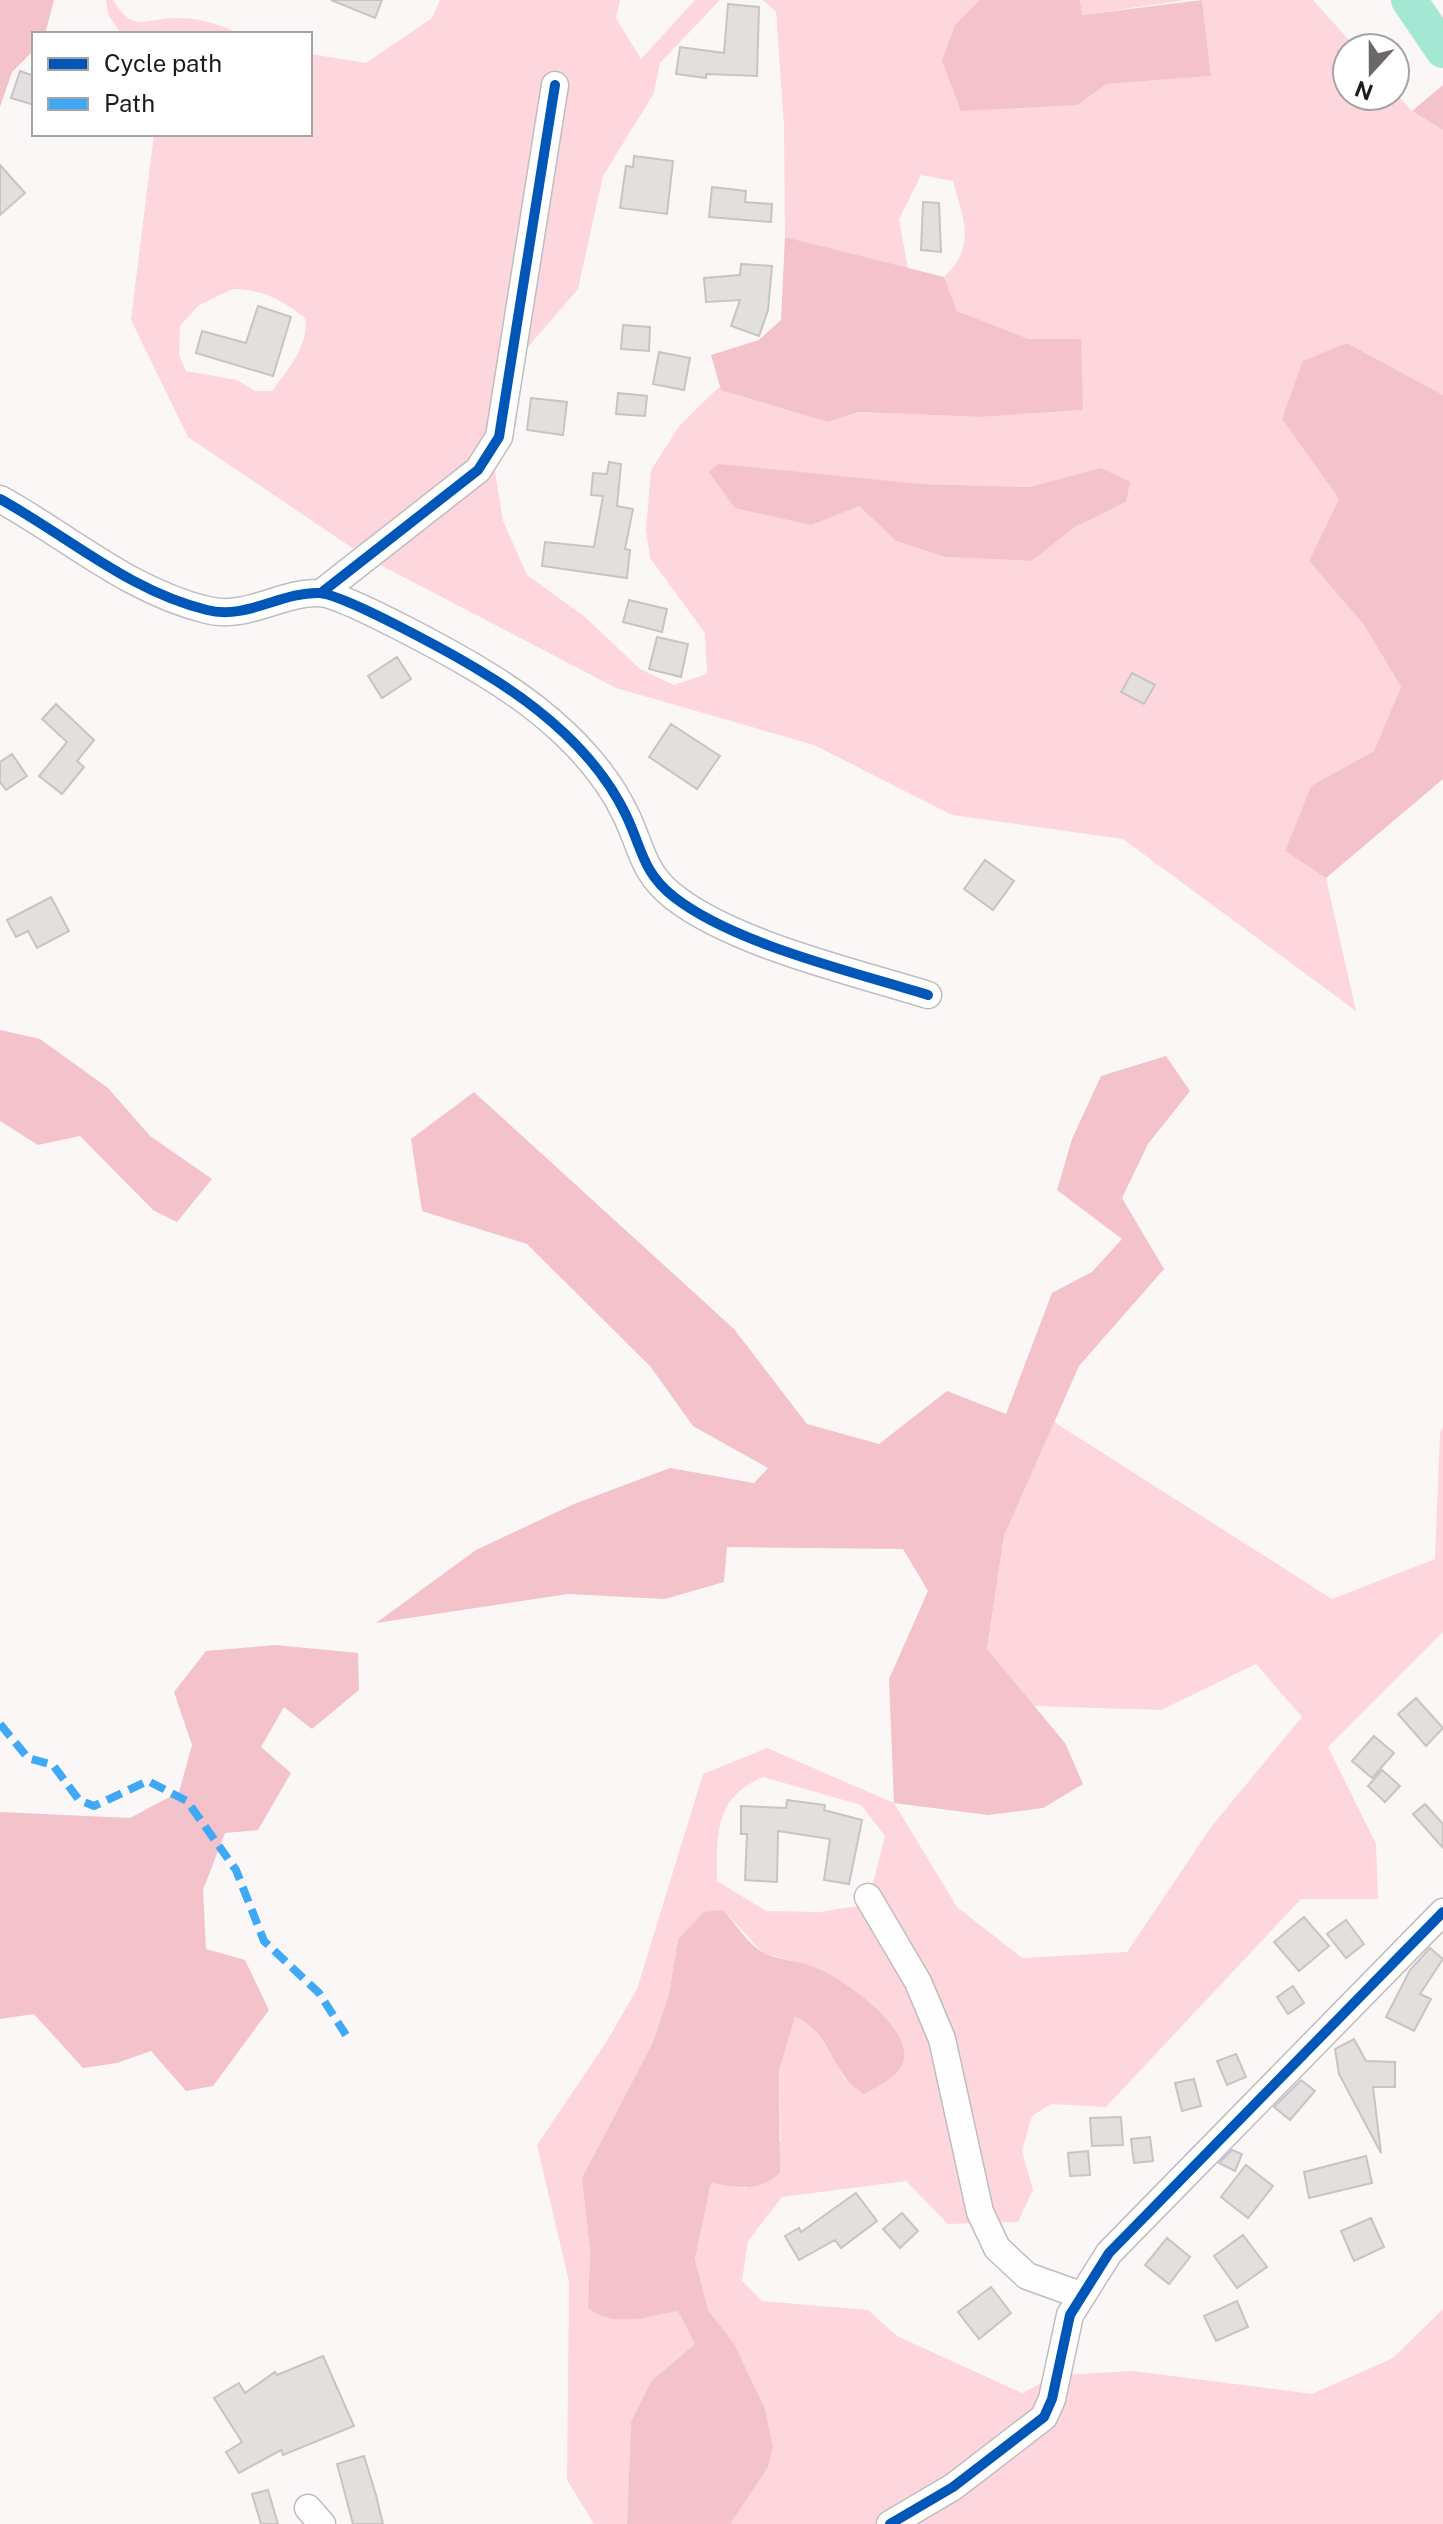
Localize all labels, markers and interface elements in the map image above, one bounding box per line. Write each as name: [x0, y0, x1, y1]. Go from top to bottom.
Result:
legend: [32, 32, 312, 136]
north arrow: [1331, 32, 1411, 112]
text: Cycle path: [104, 49, 222, 77]
text: N: [1351, 75, 1377, 106]
text: Path: [104, 89, 155, 117]

